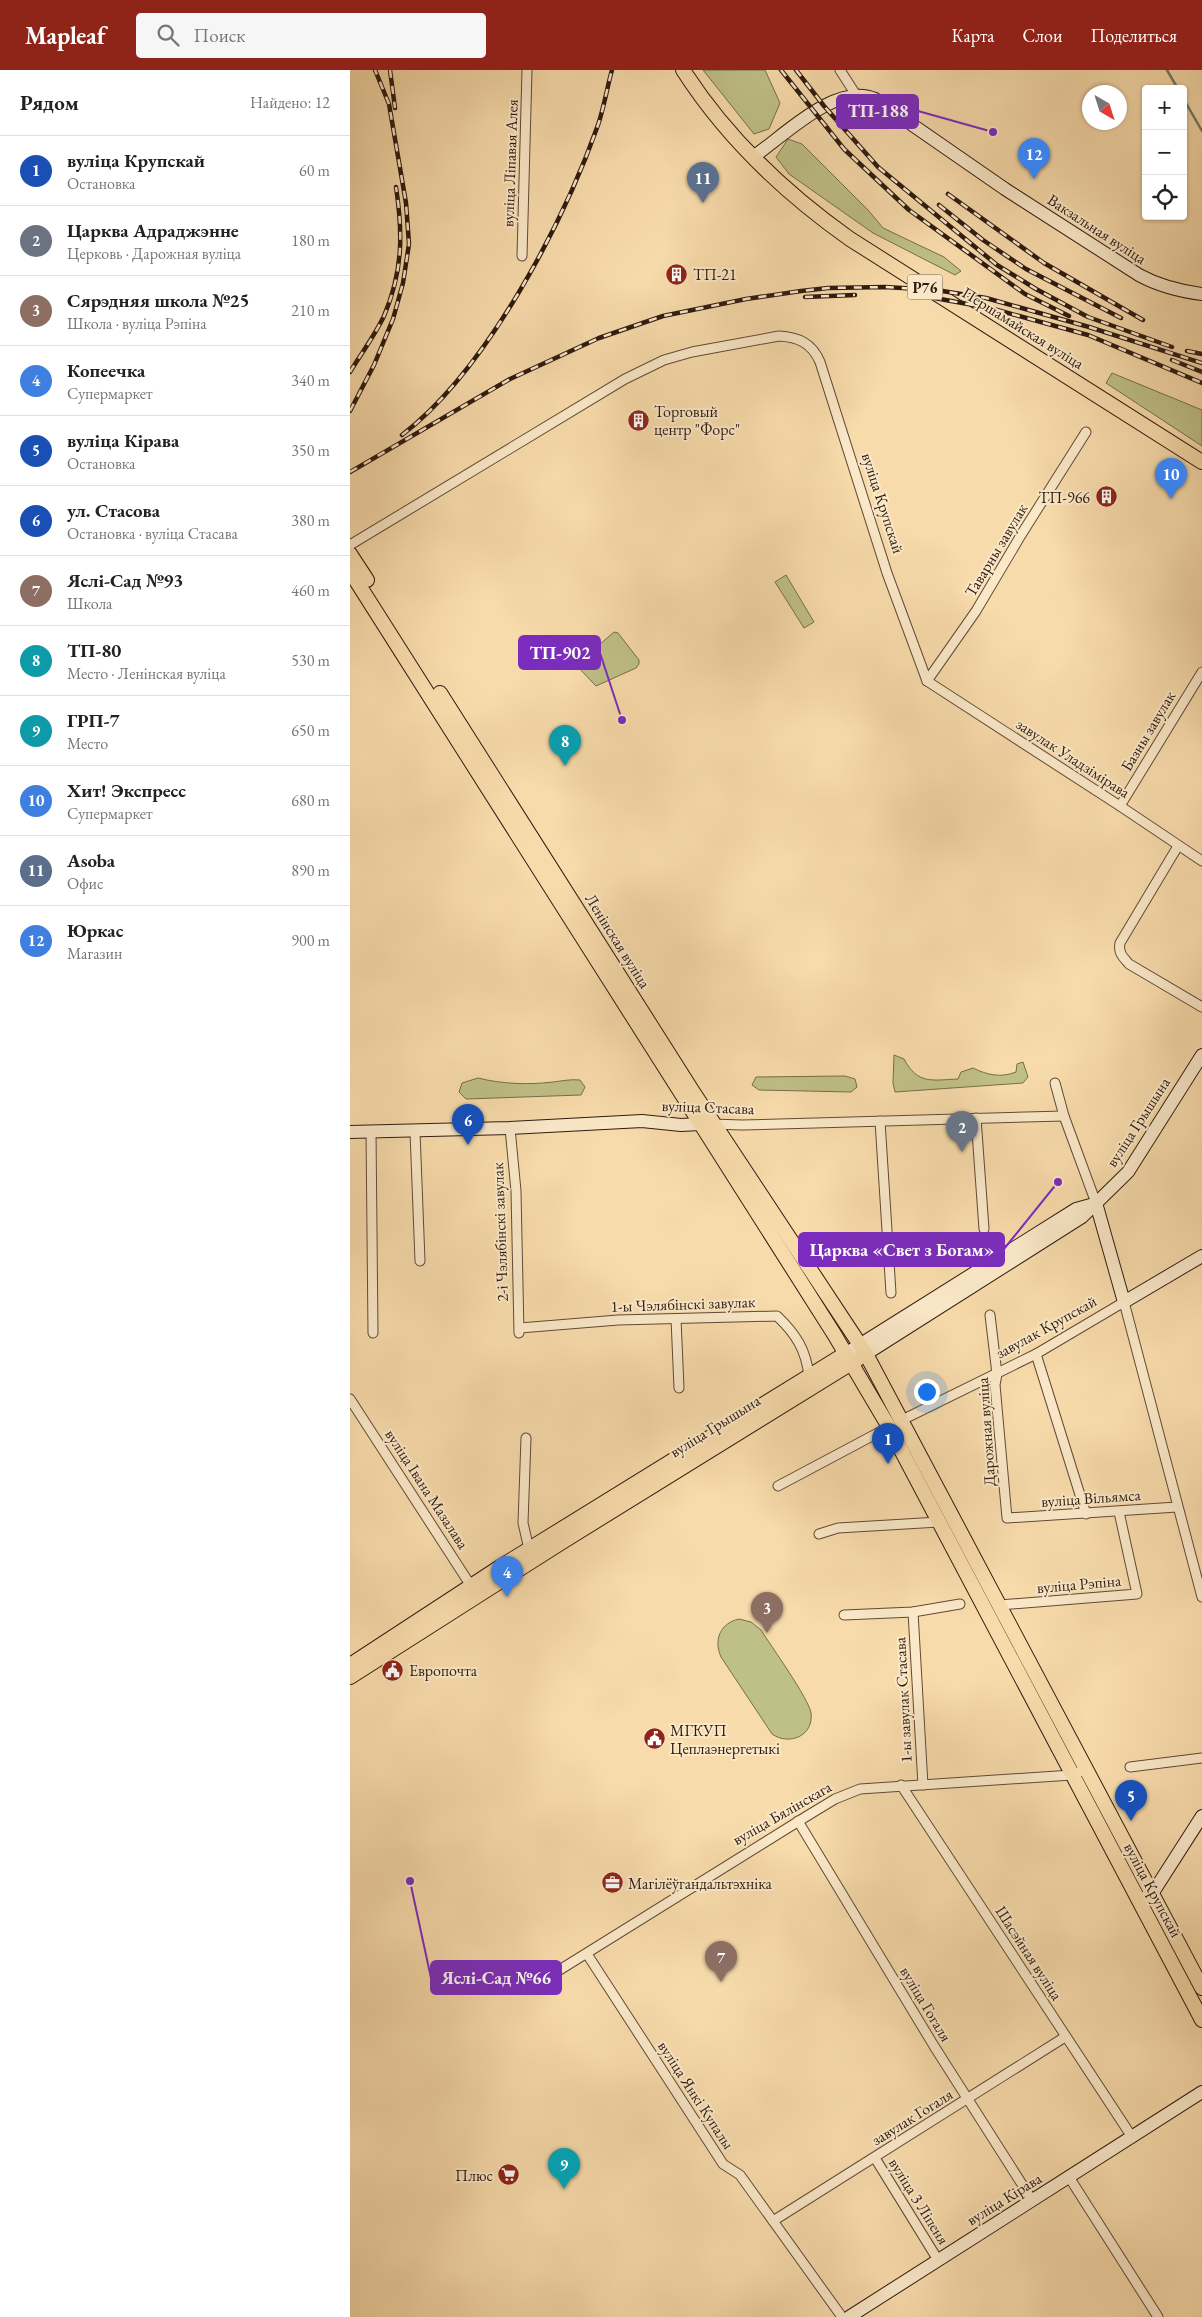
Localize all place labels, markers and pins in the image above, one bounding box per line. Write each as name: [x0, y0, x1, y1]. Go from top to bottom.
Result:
callout: ТП-188: [837, 95, 918, 128]
pin: 12: [1018, 138, 1050, 179]
pin: 11: [687, 162, 719, 203]
building icon: ТП-21: [665, 262, 689, 286]
place label: ТП-21: [693, 264, 737, 285]
place label: Торговый центр "Форс": [654, 401, 740, 440]
building icon: Торговый центр "Форс": [626, 408, 650, 432]
pin: 10: [1155, 458, 1187, 499]
building icon: ТП-966: [1094, 485, 1118, 509]
place label: ТП-966: [1039, 487, 1090, 508]
callout: ТП-902: [519, 636, 600, 669]
pin: 8: [549, 725, 581, 766]
pin: 6: [452, 1104, 484, 1145]
pin: 2: [946, 1111, 978, 1152]
callout: Царква «Свет з Богам»: [799, 1233, 1004, 1266]
pin: 1: [872, 1423, 904, 1464]
pin: 4: [491, 1556, 523, 1597]
pin: 3: [751, 1592, 783, 1633]
public building icon: Европочта: [381, 1658, 405, 1682]
place label: Европочта: [409, 1660, 478, 1681]
place label: МГКУП Цеплаэнергетыкі: [670, 1720, 780, 1759]
public building icon: МГКУП Цеплаэнергетыкі: [642, 1727, 666, 1751]
pin: 5: [1115, 1780, 1147, 1821]
office icon: Магілёўгандальтэхніка: [600, 1871, 624, 1895]
place label: Магілёўгандальтэхніка: [628, 1873, 773, 1894]
pin: 7: [705, 1941, 737, 1982]
callout: Яслі-Сад №66: [431, 1961, 561, 1994]
pin: 9: [548, 2148, 580, 2189]
supermarket icon: Плюс: [497, 2163, 521, 2187]
place label: Плюс: [455, 2165, 493, 2186]

